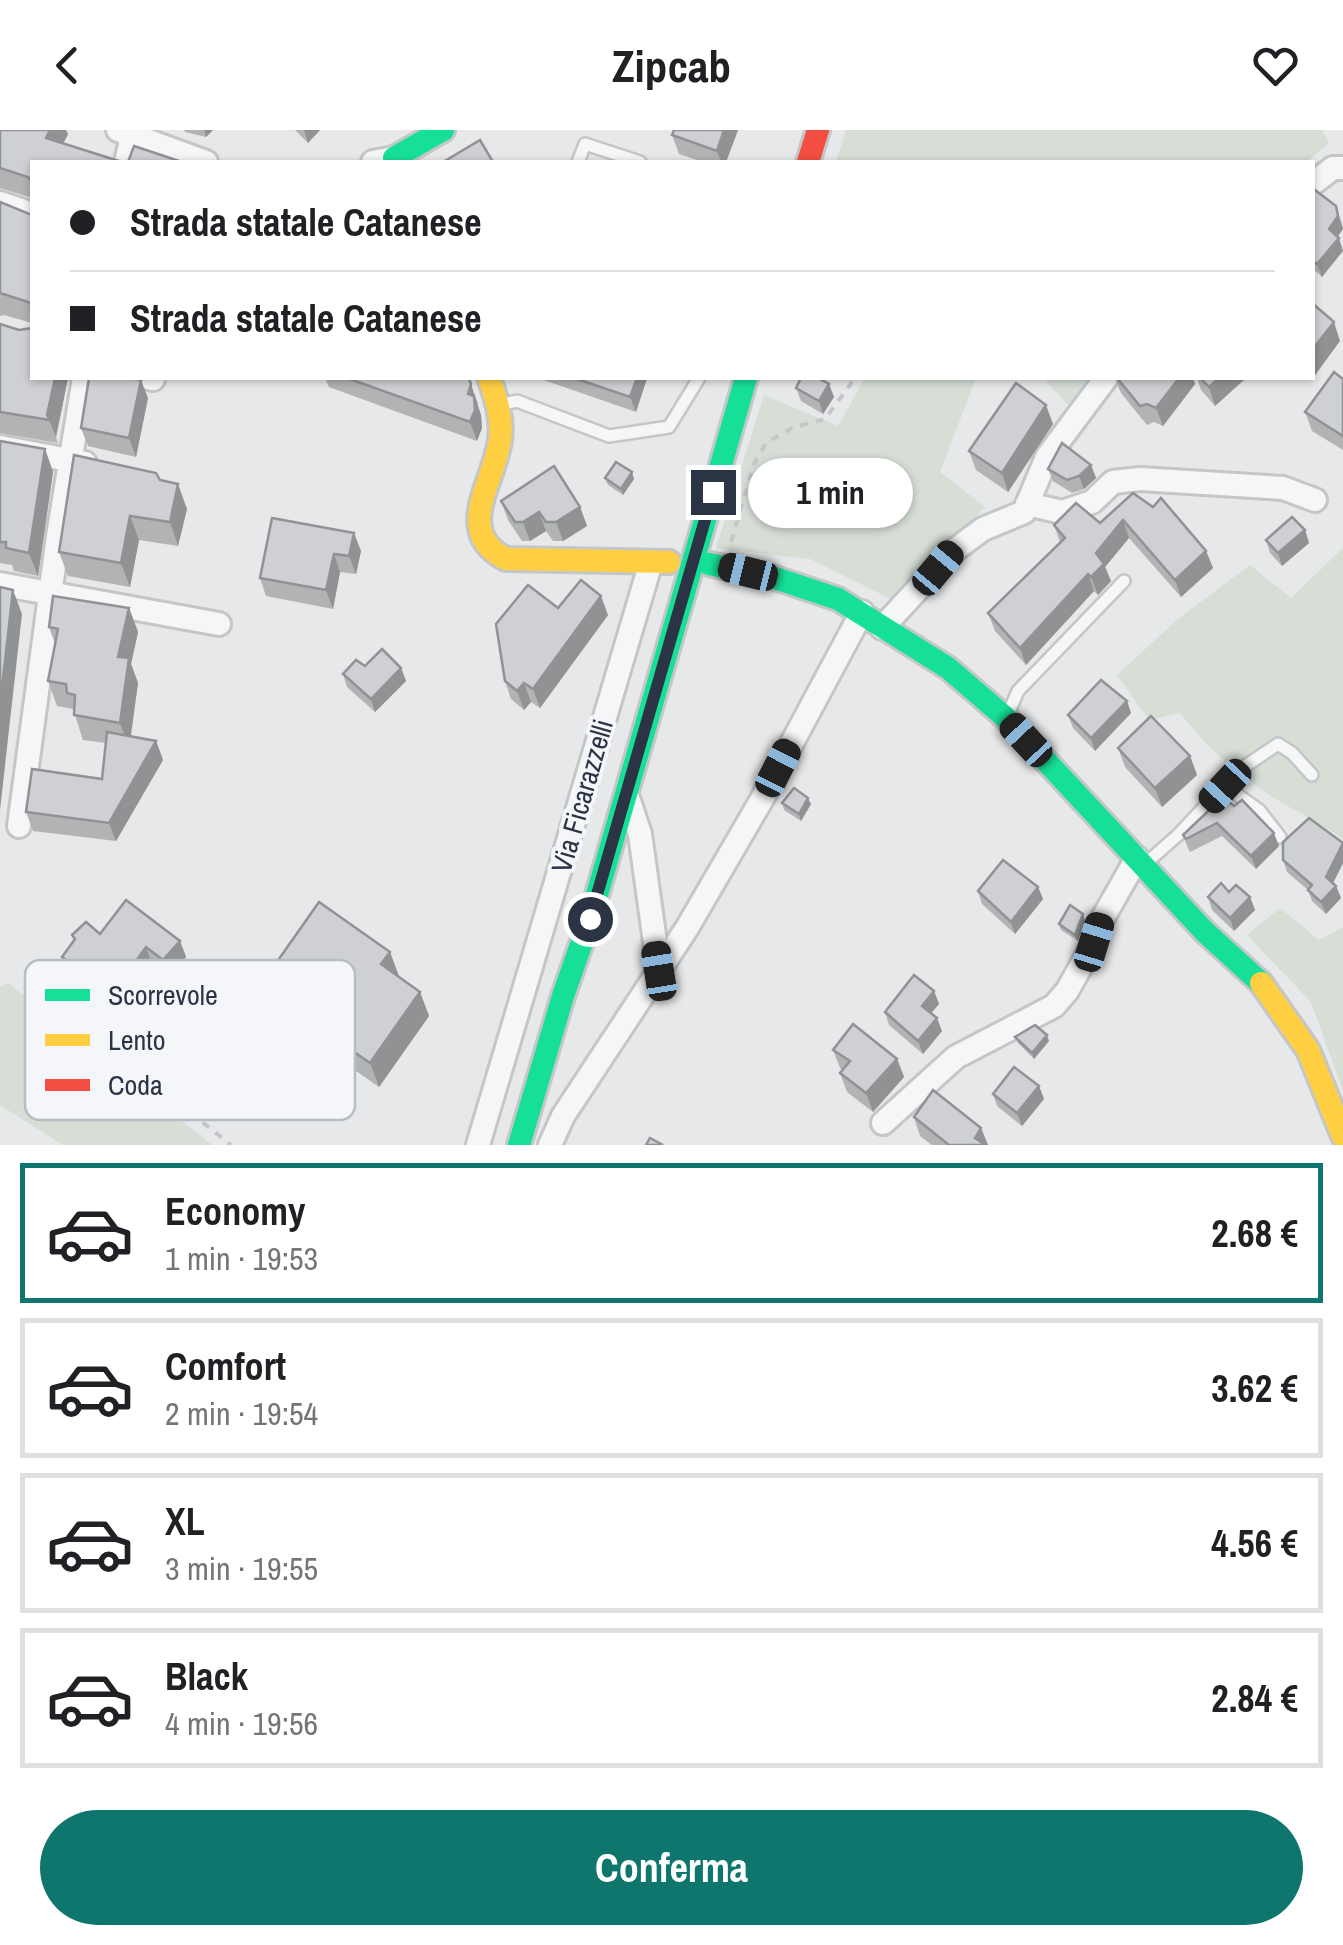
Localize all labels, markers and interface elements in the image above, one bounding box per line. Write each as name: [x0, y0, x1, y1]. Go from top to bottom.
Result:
text: Zipcab: [612, 35, 731, 96]
icon: back: [40, 38, 95, 93]
icon: heart: [1248, 38, 1303, 93]
text: Strada statale Catanese: [130, 197, 482, 248]
text: Strada statale Catanese: [130, 293, 482, 344]
callout: 1 min: [748, 457, 913, 527]
route end: [691, 470, 736, 515]
text: 1 min: [796, 471, 865, 514]
car: [907, 535, 969, 601]
car: [715, 550, 781, 594]
car: [995, 708, 1057, 772]
street label: Via Ficarazzelli: [542, 715, 622, 877]
car: [751, 734, 805, 802]
car: [1194, 754, 1256, 818]
route start: [568, 897, 613, 942]
car: [1071, 909, 1117, 975]
car: [639, 939, 679, 1003]
legend: [25, 960, 355, 1120]
text: Scorrevole: [108, 976, 218, 1014]
text: Lento: [108, 1021, 165, 1059]
text: Coda: [108, 1066, 163, 1104]
text: Economy: [165, 1186, 305, 1237]
icon: car: [45, 1188, 135, 1278]
text: 2.68 €: [1211, 1208, 1298, 1259]
text: 1 min · 19:53: [165, 1237, 318, 1280]
text: Comfort: [165, 1341, 286, 1392]
icon: car: [45, 1343, 135, 1433]
text: 3.62 €: [1211, 1363, 1298, 1414]
text: 2 min · 19:54: [165, 1392, 318, 1435]
text: XL: [165, 1496, 205, 1547]
icon: car: [45, 1498, 135, 1588]
text: 4.56 €: [1211, 1518, 1298, 1569]
text: 3 min · 19:55: [165, 1547, 318, 1590]
text: Black: [165, 1651, 248, 1702]
icon: car: [45, 1653, 135, 1743]
text: 2.84 €: [1211, 1673, 1298, 1724]
text: 4 min · 19:56: [165, 1702, 318, 1745]
button: Conferma: [40, 1810, 1303, 1925]

